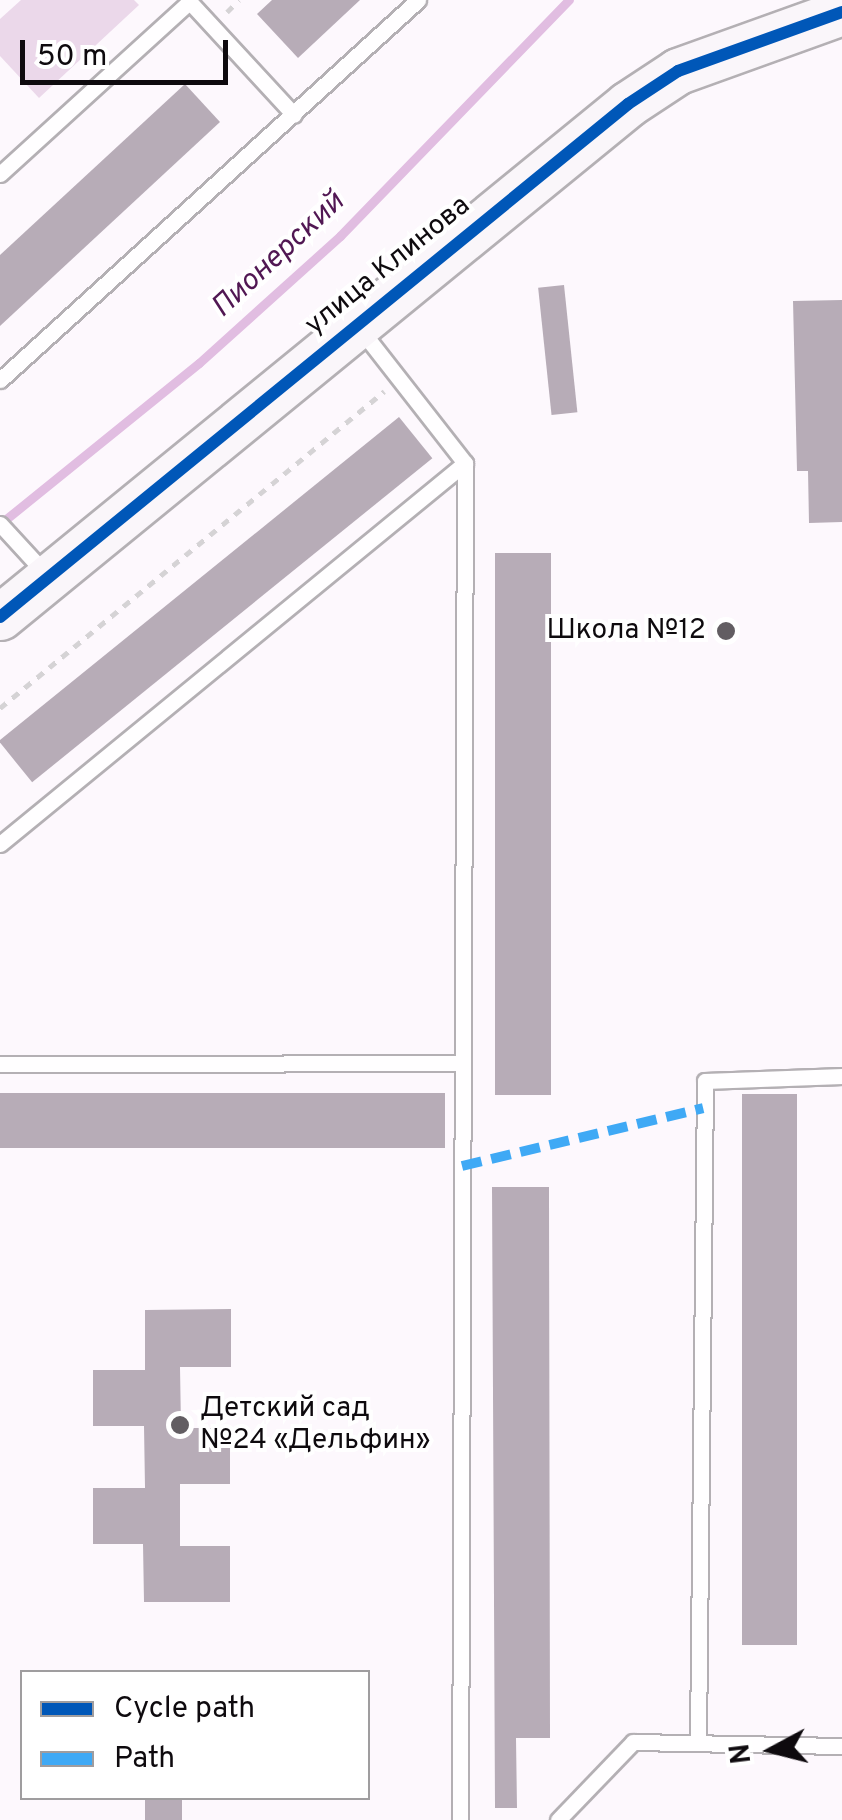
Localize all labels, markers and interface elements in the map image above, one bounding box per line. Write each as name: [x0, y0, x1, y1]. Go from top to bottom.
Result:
scale bar: [25, 20, 232, 82]
text: 50 m: [37, 39, 107, 76]
water label: Пионерский: [205, 185, 353, 327]
street label: улица Клинова: [299, 189, 477, 343]
place label: Школа №12: [546, 614, 706, 648]
marker: Школа №12: [715, 620, 737, 642]
place label: Детский сад №24 «Дельфин»: [200, 1392, 430, 1458]
marker: Детский сад №24 «Дельфин»: [169, 1414, 191, 1436]
legend: [20, 1670, 370, 1800]
text: Cycle path: [114, 1691, 255, 1728]
north arrow: [722, 1700, 822, 1800]
text: Path: [114, 1741, 175, 1778]
text: N: [723, 1741, 761, 1766]

